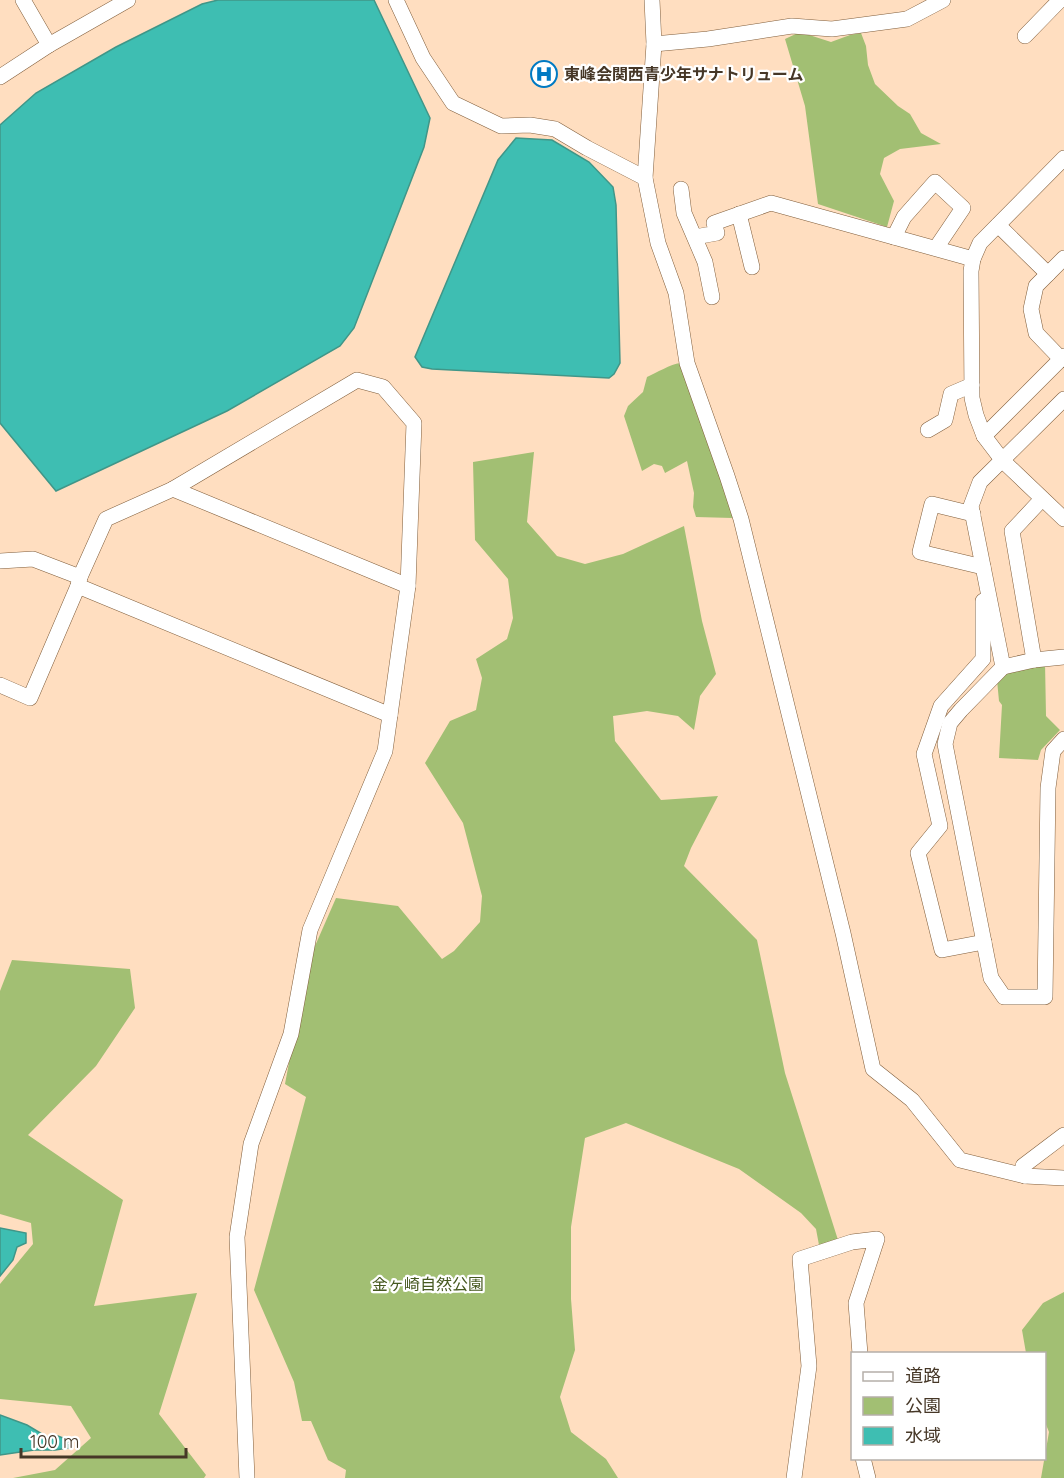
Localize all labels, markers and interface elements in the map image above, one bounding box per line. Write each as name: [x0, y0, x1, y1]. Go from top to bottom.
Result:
hospital icon: 東峰会関西青少年サナトリューム: [529, 59, 559, 89]
place label: 東峰会関西青少年サナトリューム: [564, 64, 804, 84]
park label: 金ヶ崎自然公園: [372, 1274, 484, 1294]
legend: [851, 1352, 1046, 1460]
text: 道路: [905, 1364, 941, 1387]
text: 公園: [905, 1394, 941, 1417]
scale bar: [21, 1421, 186, 1459]
text: 水域: [905, 1424, 941, 1447]
text: 100 m: [30, 1430, 79, 1453]

